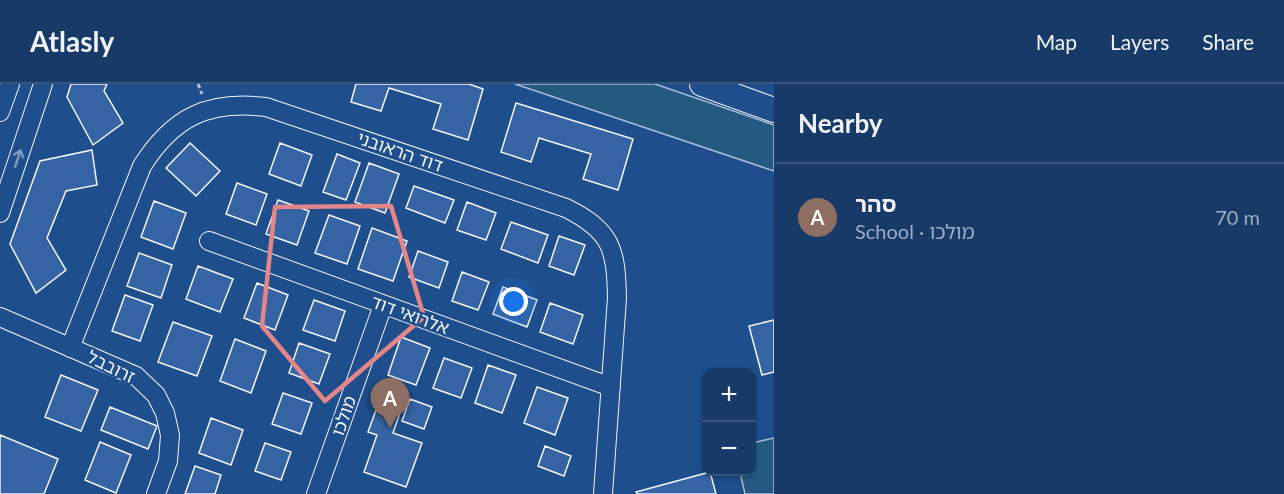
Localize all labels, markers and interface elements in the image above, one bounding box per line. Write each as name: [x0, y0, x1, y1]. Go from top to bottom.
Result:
text: Atlasly: [30, 24, 114, 58]
text: Map: [1036, 29, 1077, 54]
text: Layers: [1110, 29, 1169, 54]
text: Share: [1202, 29, 1254, 54]
text: Nearby: [798, 107, 883, 139]
street label: דוד הראובני: [355, 126, 446, 176]
one-way arrow: [14, 149, 25, 168]
text: סהר: [855, 190, 896, 217]
text: A: [811, 205, 824, 229]
text: 70 m: [1215, 205, 1260, 229]
text: School · מולכו: [855, 219, 975, 243]
your location: [499, 287, 528, 316]
street label: אלרואי דוד: [368, 290, 452, 338]
street label: זרובבל: [84, 345, 139, 387]
map controls: [702, 368, 756, 476]
button: +: [702, 368, 756, 422]
pin: A: [370, 378, 410, 428]
street label: מולכו: [326, 393, 360, 439]
button: −: [702, 422, 756, 476]

